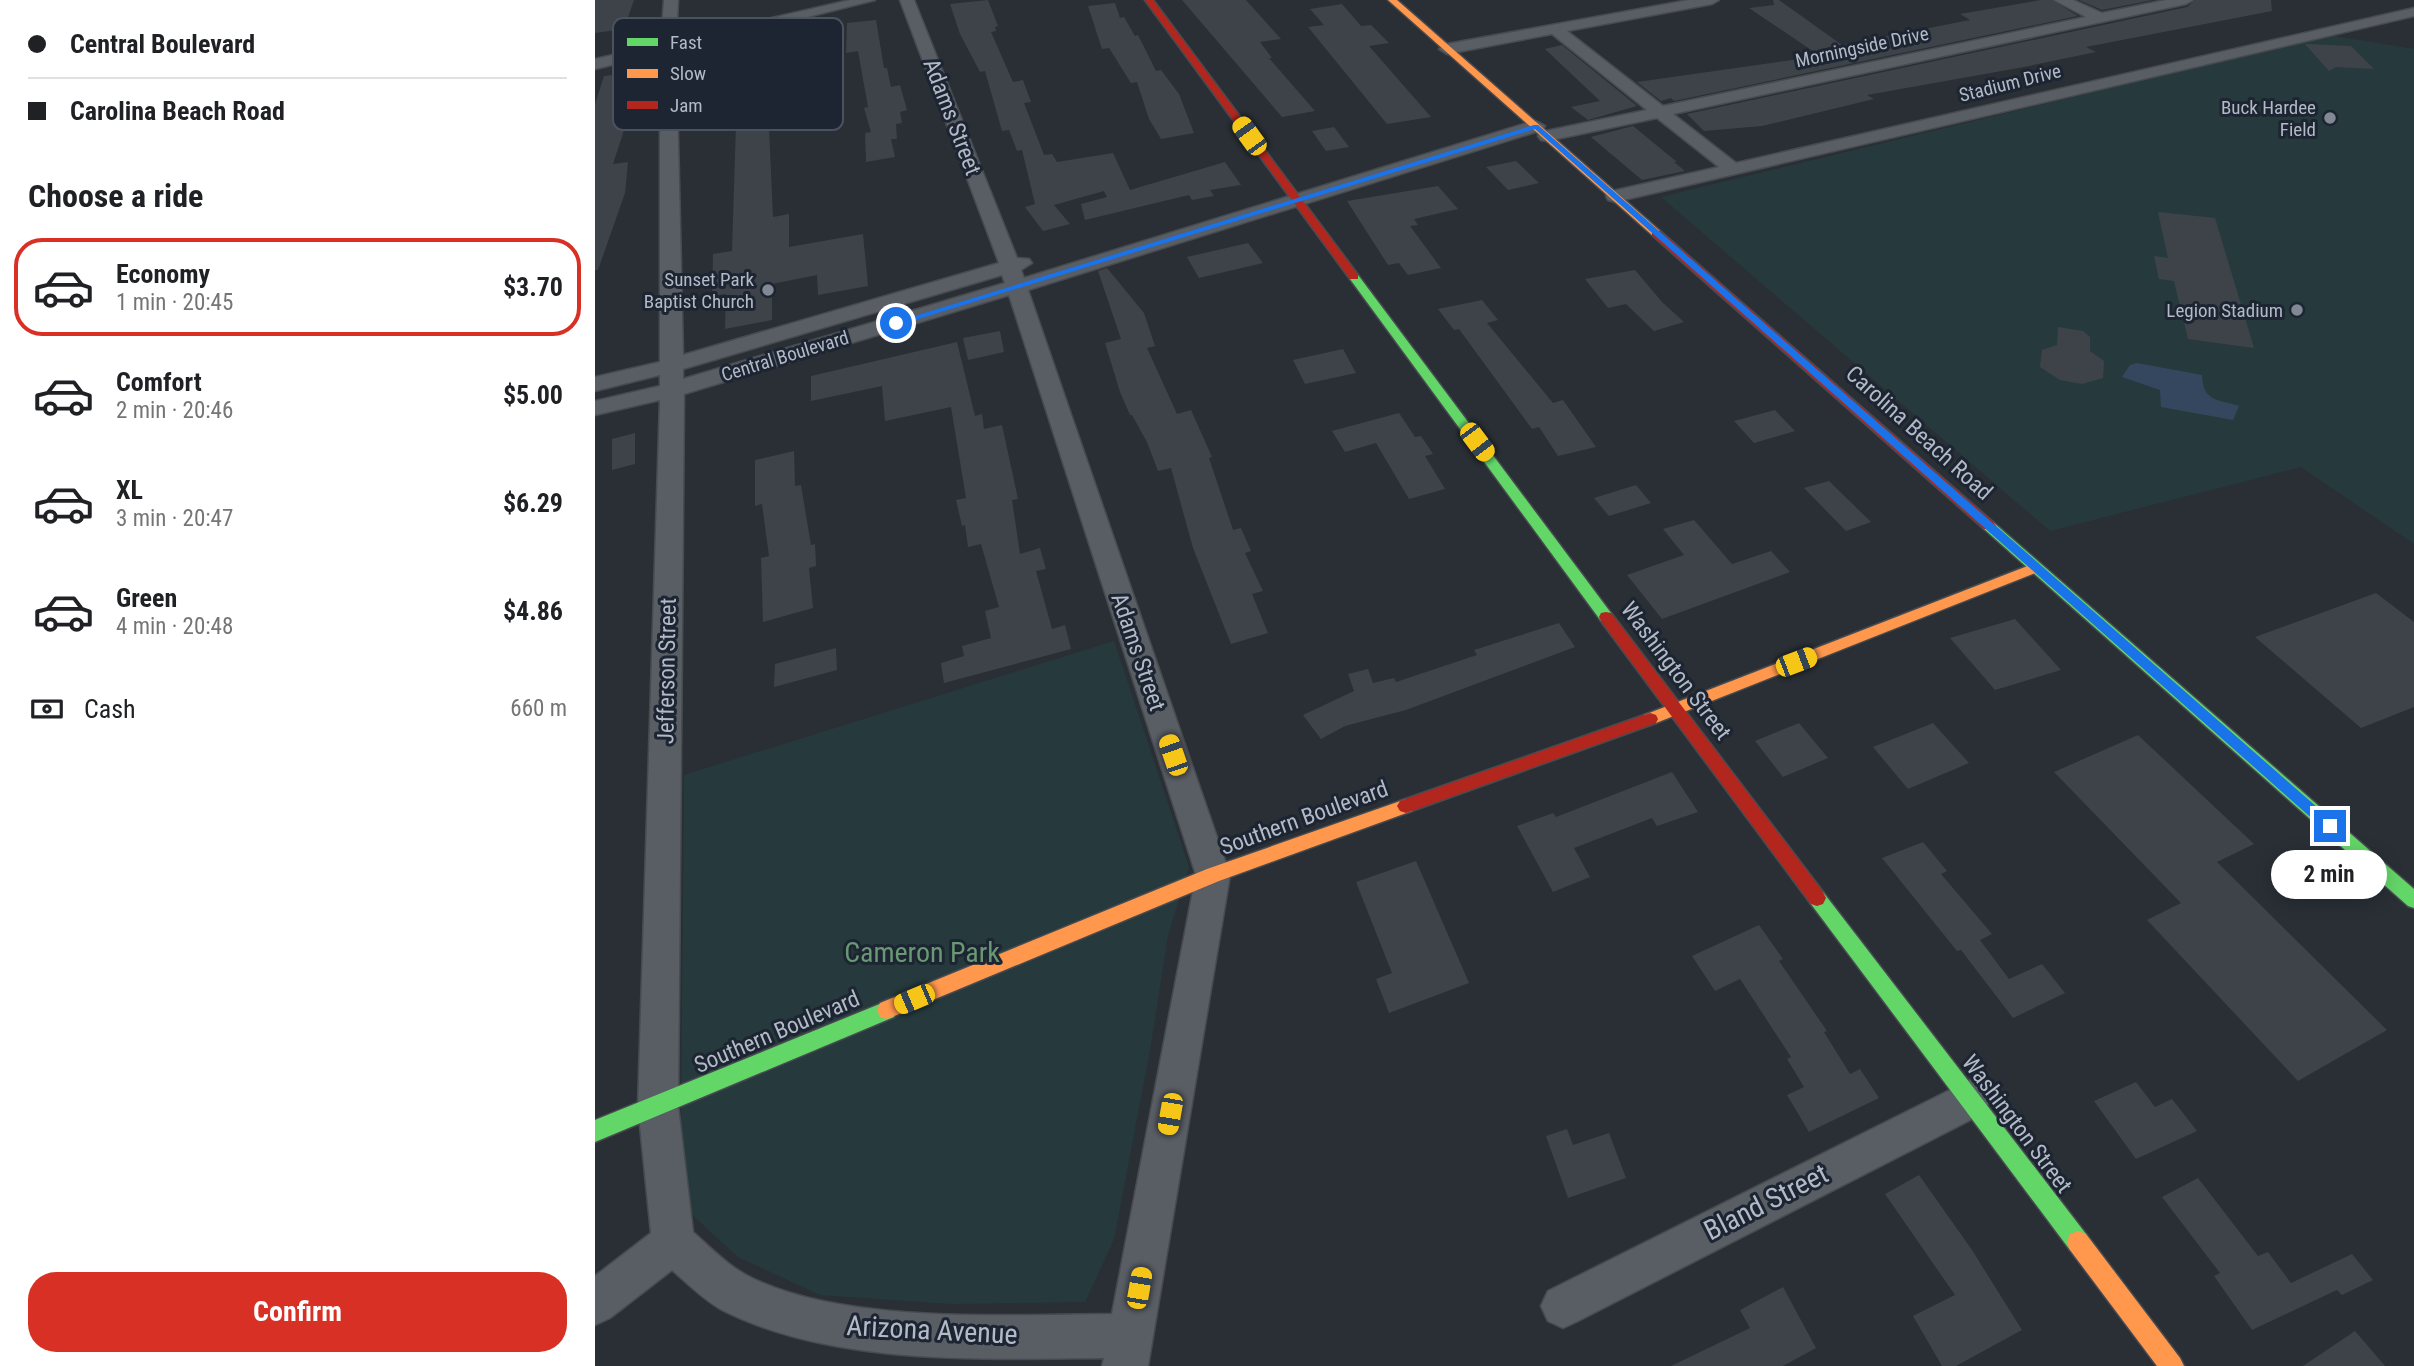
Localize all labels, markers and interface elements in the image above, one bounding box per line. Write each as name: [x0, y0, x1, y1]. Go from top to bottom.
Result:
legend: [613, 18, 843, 130]
street label: Morningside Drive: [1793, 22, 1931, 72]
text: Central Boulevard: [70, 29, 255, 59]
text: Fast: [670, 31, 702, 54]
street label: Adams Street: [917, 55, 987, 179]
street label: Stadium Drive: [1957, 59, 2063, 107]
text: Slow: [670, 62, 706, 85]
text: Jam: [670, 94, 703, 117]
text: Carolina Beach Road: [70, 96, 285, 126]
place label: Buck Hardee Field: [2221, 96, 2316, 141]
marker: Buck Hardee Field: [2322, 110, 2338, 126]
car: [1229, 113, 1270, 159]
text: Choose a ride: [28, 177, 203, 215]
icon: car: [32, 256, 95, 319]
text: Economy: [116, 259, 210, 289]
place label: Sunset Park Baptist Church: [644, 268, 754, 313]
text: $3.70: [503, 272, 563, 302]
marker: Sunset Park Baptist Church: [760, 282, 776, 298]
text: 1 min · 20:45: [116, 289, 233, 316]
place label: Legion Stadium: [2166, 299, 2283, 322]
marker: Legion Stadium: [2289, 302, 2305, 318]
route start: [880, 307, 912, 339]
street label: Central Boulevard: [718, 326, 852, 386]
street label: Carolina Beach Road: [1840, 360, 1998, 506]
icon: car: [32, 364, 95, 427]
text: Comfort: [116, 367, 202, 397]
text: $5.00: [503, 380, 563, 410]
text: 2 min · 20:46: [116, 397, 233, 424]
car: [1456, 419, 1499, 465]
icon: car: [32, 472, 95, 535]
text: XL: [116, 475, 143, 505]
text: $6.29: [503, 488, 563, 518]
text: 3 min · 20:47: [116, 505, 233, 532]
icon: car: [32, 580, 95, 643]
text: Green: [116, 583, 177, 613]
street label: Adams Street: [1105, 590, 1171, 714]
text: $4.86: [503, 596, 563, 626]
street label: Washington Street: [1615, 597, 1737, 745]
street label: Jefferson Street: [652, 598, 682, 744]
text: 4 min · 20:48: [116, 613, 233, 640]
car: [1773, 645, 1820, 679]
icon: cash: [28, 690, 66, 728]
text: Cash: [84, 694, 136, 724]
text: 660 m: [510, 695, 567, 722]
car: [1157, 732, 1190, 778]
street label: Southern Boulevard: [1216, 775, 1392, 861]
route end: [2314, 810, 2346, 842]
callout: 2 min: [2272, 850, 2388, 900]
text: 2 min: [2303, 861, 2355, 888]
park label: Cameron Park: [844, 936, 1000, 969]
car: [891, 981, 938, 1017]
street label: Southern Boulevard: [690, 985, 864, 1079]
street label: Washington Street: [1956, 1050, 2078, 1198]
car: [1157, 1091, 1184, 1137]
street label: Bland Street: [1699, 1157, 1833, 1247]
car: [1126, 1265, 1153, 1311]
button: Confirm: [28, 1272, 567, 1352]
street label: Arizona Avenue: [846, 1309, 1018, 1351]

